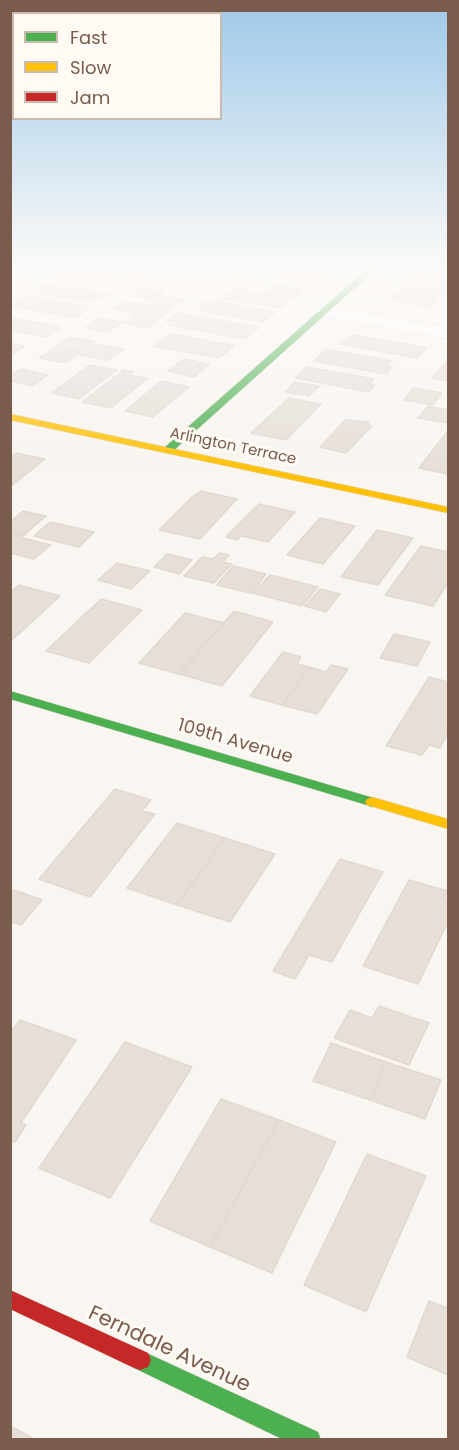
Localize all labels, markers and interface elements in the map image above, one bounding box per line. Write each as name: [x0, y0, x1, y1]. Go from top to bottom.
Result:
legend: [12, 12, 222, 120]
text: Fast: [70, 25, 107, 50]
text: Slow: [70, 55, 111, 80]
text: Jam: [70, 85, 110, 110]
street label: Arlington Terrace: [168, 425, 298, 469]
street label: 109th Avenue: [175, 715, 295, 769]
street label: Ferndale Avenue: [84, 1301, 254, 1399]

